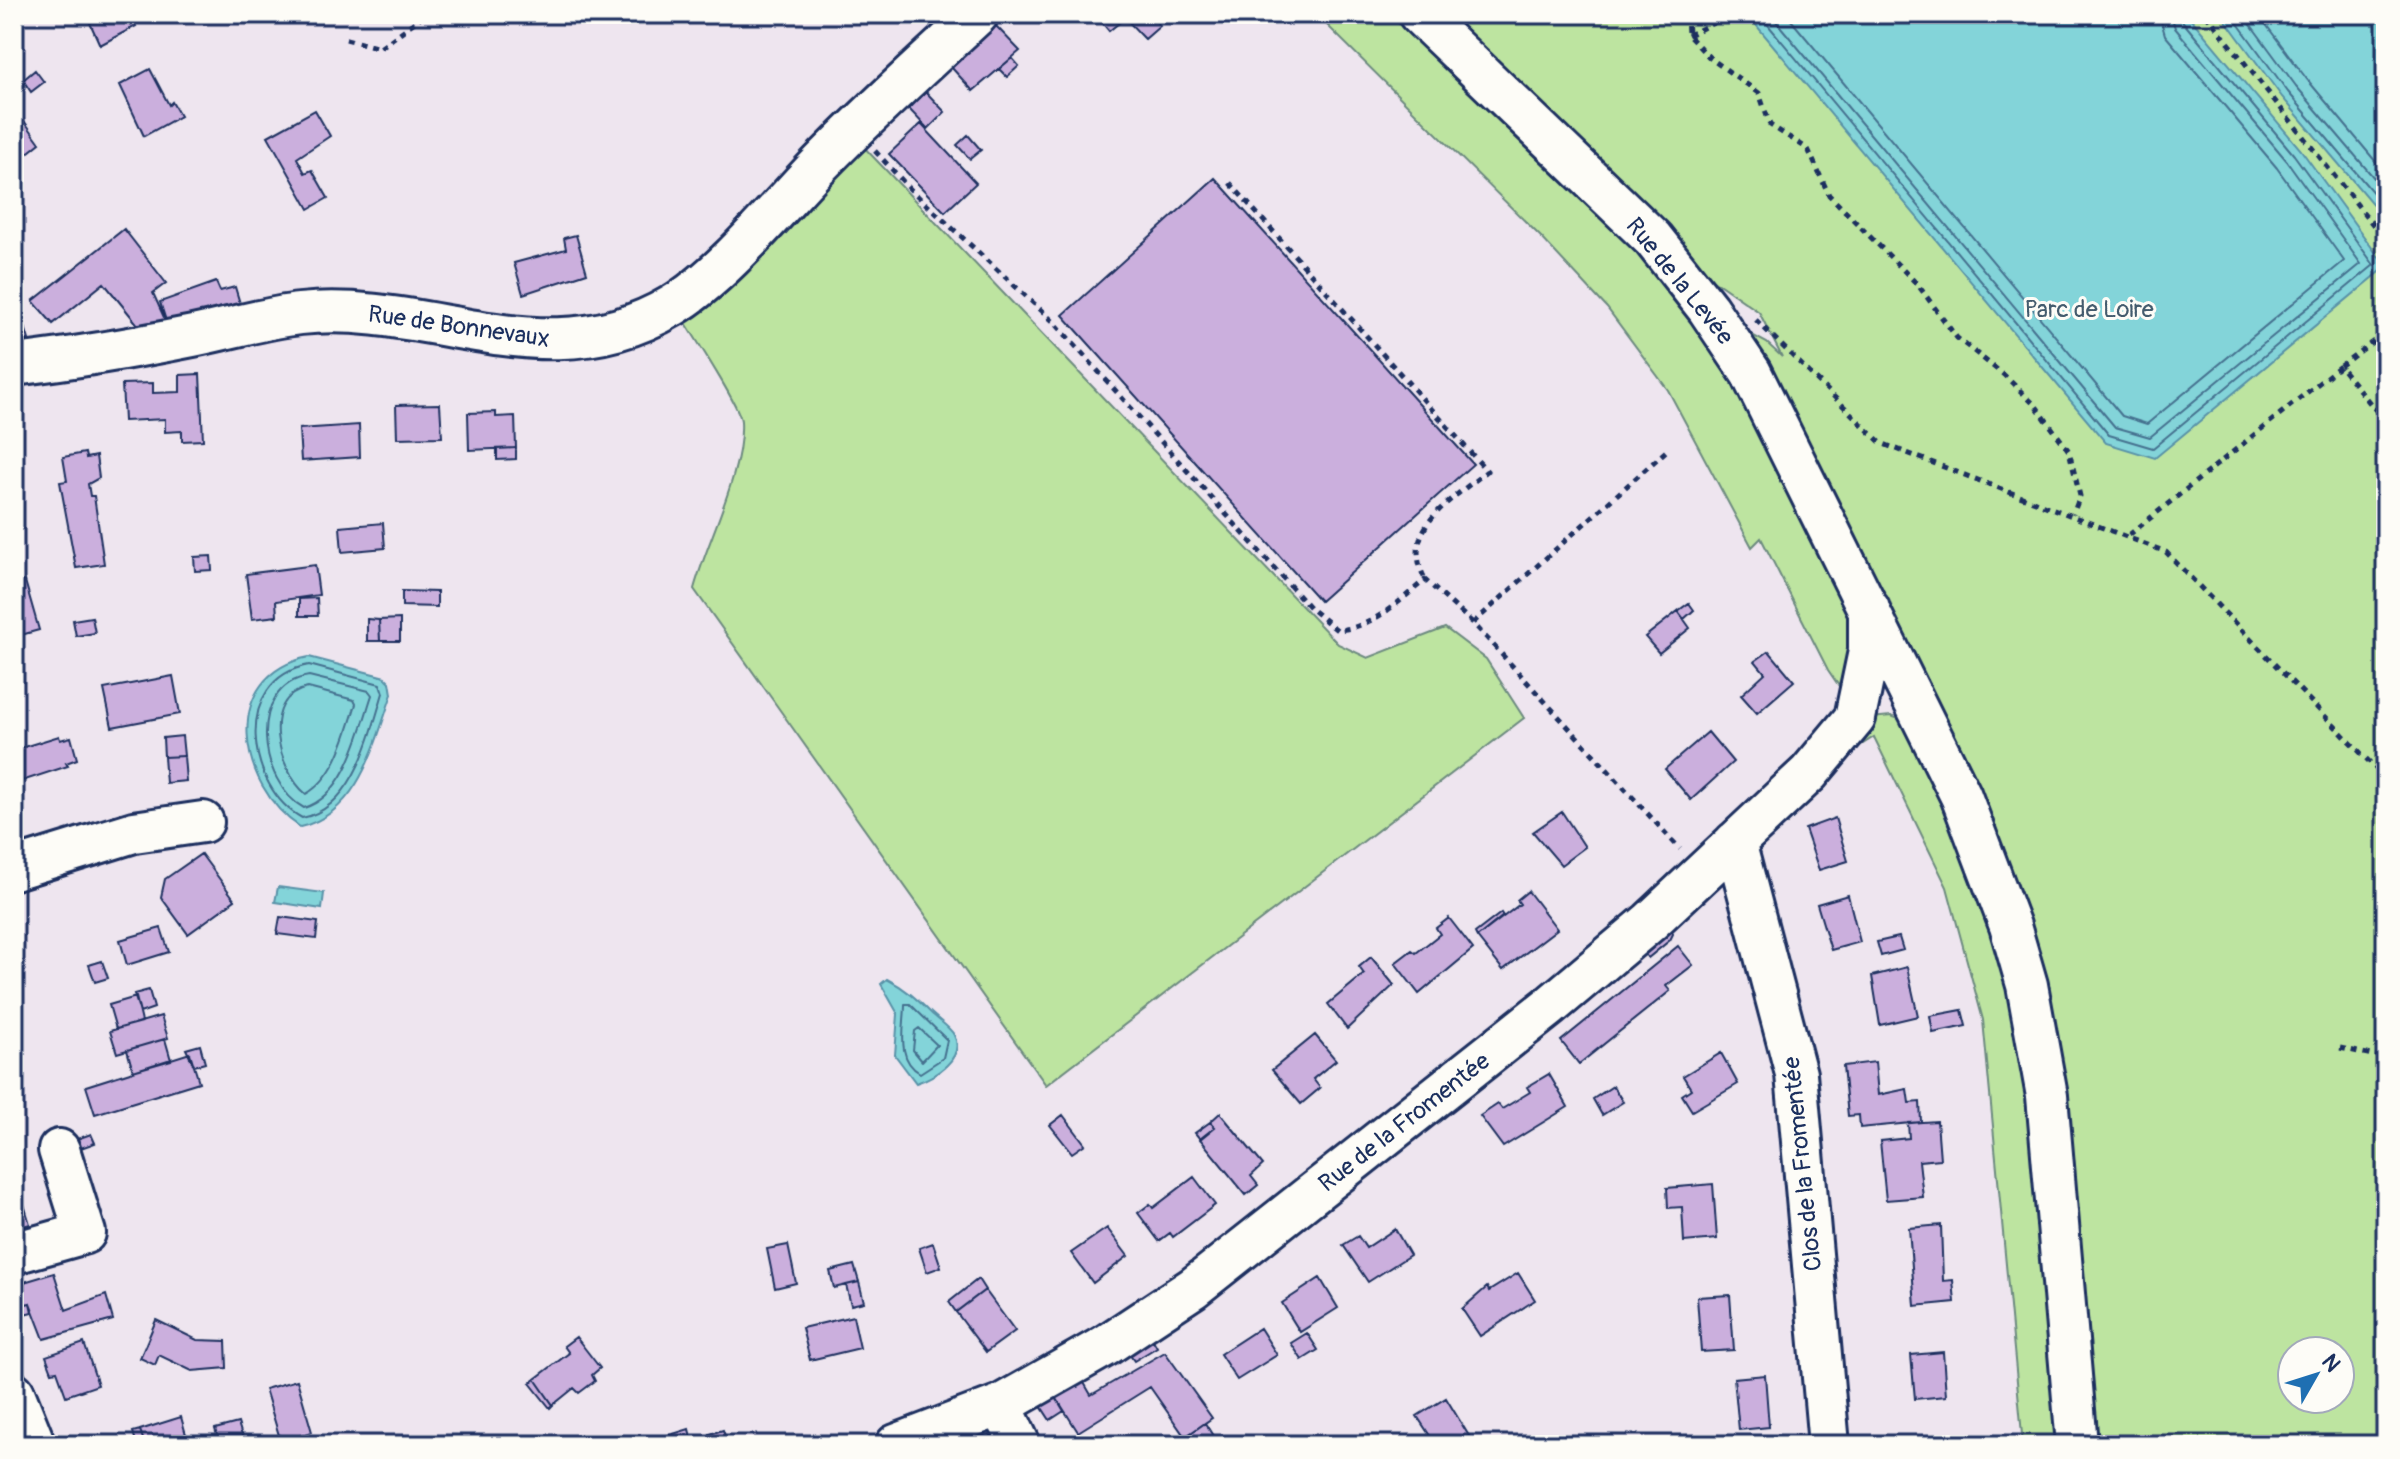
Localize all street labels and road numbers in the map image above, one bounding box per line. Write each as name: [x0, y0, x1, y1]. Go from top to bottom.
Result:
street label: Rue de la Levée: [1620, 212, 1740, 351]
street label: Rue de Bonnevaux: [366, 299, 551, 354]
street label: Rue de la Fromentée: [1313, 1046, 1496, 1198]
street label: Clos de la Fromentée: [1777, 1055, 1828, 1273]

